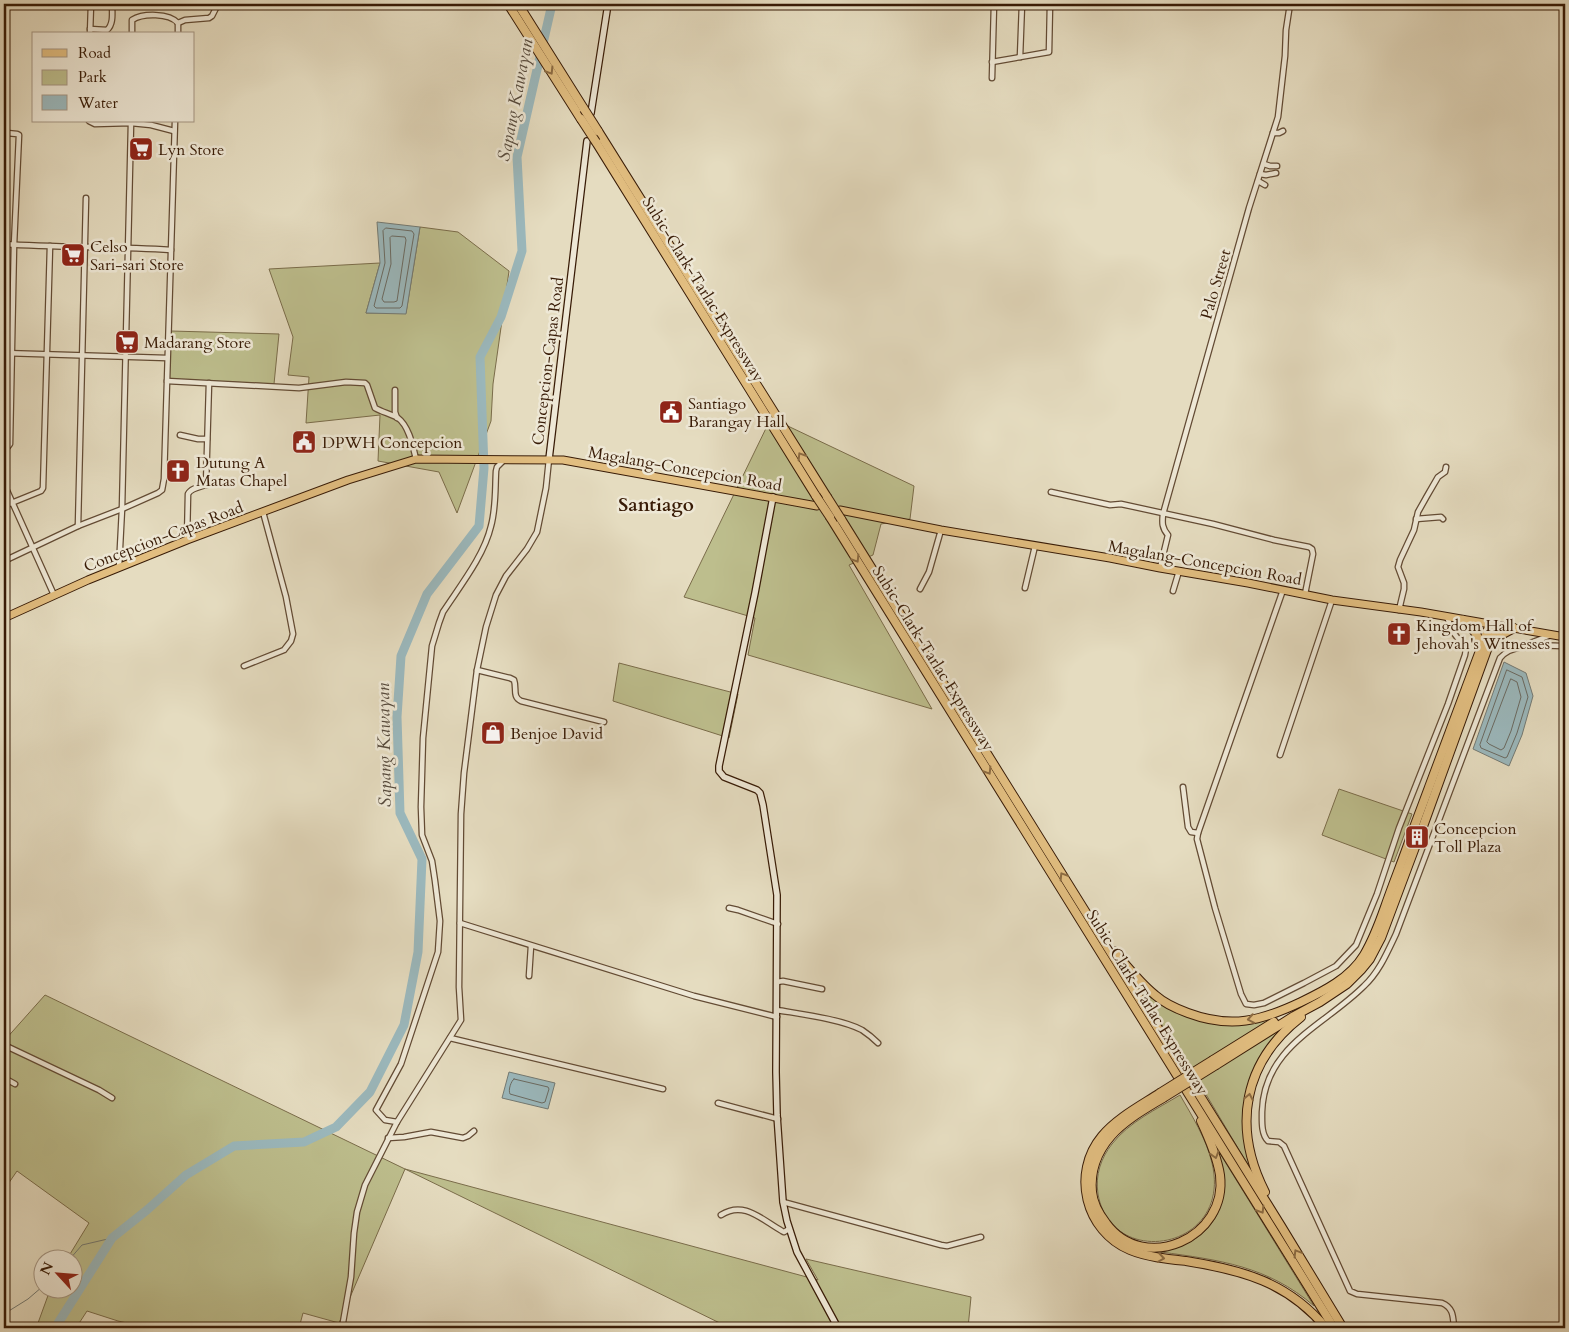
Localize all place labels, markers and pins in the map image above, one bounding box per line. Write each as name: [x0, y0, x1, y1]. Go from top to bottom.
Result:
supermarket icon: Lyn Store: [128, 136, 154, 162]
place label: Lyn Store: [158, 139, 224, 161]
place label: Celso Sari-sari Store: [90, 236, 184, 276]
supermarket icon: Celso Sari-sari Store: [60, 242, 86, 268]
supermarket icon: Madarang Store: [114, 329, 140, 355]
place label: Madarang Store: [144, 332, 251, 354]
place label: Santiago Barangay Hall: [688, 393, 785, 433]
public building icon: Santiago Barangay Hall: [658, 399, 684, 425]
public building icon: DPWH Concepcion: [291, 429, 317, 455]
place label: DPWH Concepcion: [322, 432, 462, 454]
place label: Dutung A Matas Chapel: [196, 452, 287, 492]
church icon: Dutung A Matas Chapel: [165, 458, 191, 484]
place label: Kingdom Hall of Jehovah's Witnesses: [1414, 615, 1550, 655]
church icon: Kingdom Hall of Jehovah's Witnesses: [1386, 621, 1412, 647]
shop icon: Benjoe David: [480, 720, 506, 746]
place label: Benjoe David: [510, 723, 603, 745]
place label: Concepcion Toll Plaza: [1434, 818, 1517, 858]
building icon: Concepcion Toll Plaza: [1404, 824, 1430, 850]

